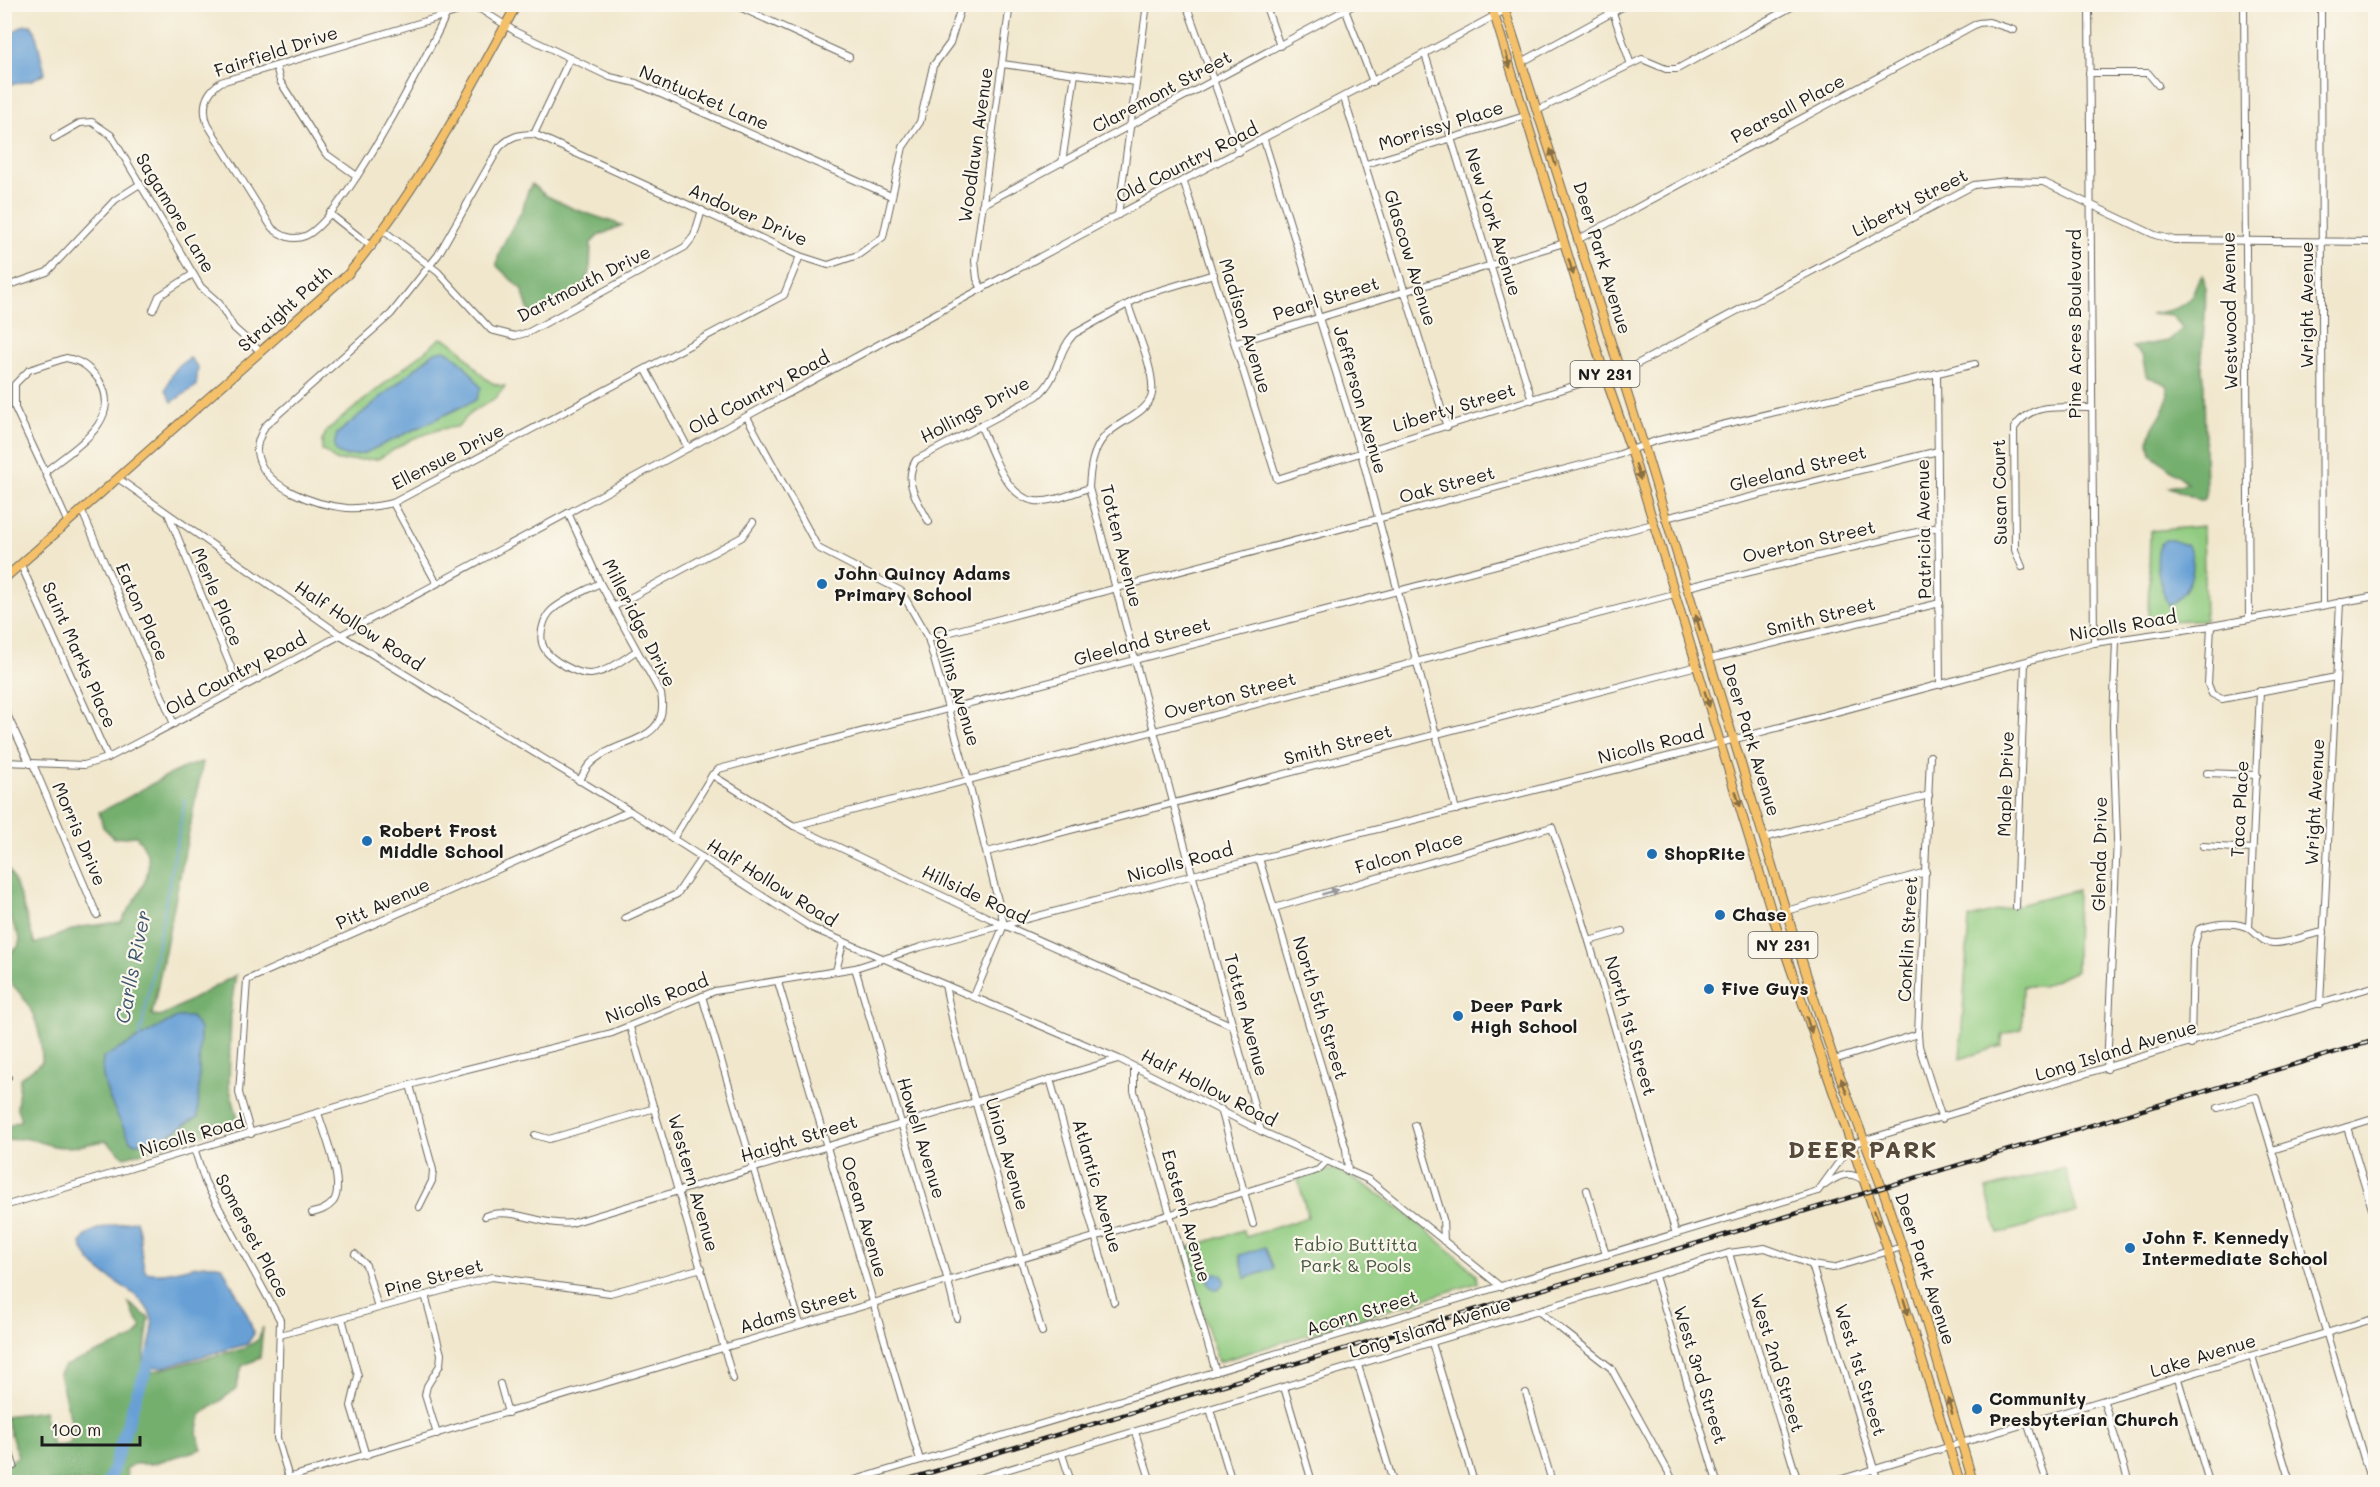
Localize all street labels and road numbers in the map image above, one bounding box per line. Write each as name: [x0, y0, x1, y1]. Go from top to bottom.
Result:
street label: Fairfield Drive: [211, 20, 341, 82]
street label: Claremont Street: [1088, 44, 1235, 138]
street label: Nantucket Lane: [636, 59, 773, 135]
street label: Woodlawn Avenue: [952, 66, 998, 224]
street label: Pearsall Place: [1726, 68, 1849, 148]
street label: Morrissy Place: [1375, 95, 1506, 155]
street label: Old Country Road: [1111, 116, 1262, 208]
street label: New York Avenue: [1460, 145, 1528, 299]
street label: Sagamore Lane: [131, 148, 221, 277]
street label: Liberty Street: [1848, 163, 1972, 242]
street label: Andover Drive: [685, 177, 812, 251]
street label: Deer Park Avenue: [1568, 179, 1638, 337]
street label: Glascow Avenue: [1379, 187, 1443, 329]
street label: Pine Acres Boulevard: [2062, 229, 2086, 419]
street label: Westwood Avenue: [2216, 232, 2242, 390]
street label: Dartmouth Drive: [513, 239, 654, 327]
street label: Wright Avenue: [2294, 242, 2318, 368]
street label: Madison Avenue: [1214, 255, 1278, 396]
street label: Straight Path: [232, 260, 336, 357]
street label: Pearl Street: [1270, 270, 1382, 326]
street label: Jefferson Avenue: [1328, 323, 1394, 476]
street label: Old Country Road: [684, 345, 833, 439]
road number: NY 231: [1570, 361, 1640, 387]
street label: Hollings Drive: [916, 370, 1033, 448]
street label: Liberty Street: [1389, 377, 1518, 437]
street label: Ellensue Drive: [387, 417, 508, 495]
street label: Gleeland Street: [1727, 439, 1869, 497]
street label: Susan Court: [1986, 439, 2012, 545]
street label: Patricia Avenue: [1910, 459, 1936, 599]
street label: Oak Street: [1396, 460, 1497, 508]
street label: Totten Avenue: [1095, 482, 1149, 610]
street label: Overton Street: [1740, 514, 1878, 568]
street label: Merle Place: [186, 544, 249, 649]
street label: Milleridge Drive: [597, 554, 683, 691]
street label: Eaton Place: [111, 559, 175, 664]
street label: Half Hollow Road: [290, 574, 429, 676]
street label: Saint Marks Place: [37, 578, 123, 731]
street label: Smith Street: [1764, 591, 1878, 641]
street label: Nicolls Road: [2067, 604, 2178, 646]
street label: Gleeland Street: [1071, 611, 1213, 671]
street label: Collins Avenue: [927, 623, 987, 749]
street label: Old Country Road: [161, 626, 310, 720]
street label: Deer Park Avenue: [1717, 661, 1787, 819]
street label: Overton Street: [1161, 666, 1298, 724]
street label: Smith Street: [1281, 718, 1395, 770]
street label: Nicolls Road: [1595, 719, 1706, 769]
street label: Maple Drive: [1991, 731, 2019, 837]
street label: Wright Avenue: [2299, 738, 2329, 866]
street label: Taca Place: [2224, 760, 2254, 858]
street label: Morris Drive: [47, 778, 113, 889]
street label: Glenda Drive: [2086, 796, 2112, 912]
street label: Falcon Place: [1352, 825, 1466, 879]
street label: Half Hollow Road: [703, 832, 842, 932]
street label: Nicolls Road: [1124, 836, 1235, 888]
street label: Hillside Road: [918, 859, 1033, 929]
street label: Pitt Avenue: [332, 872, 433, 934]
street label: Conklin Street: [1892, 875, 1922, 1003]
road number: NY 231: [1748, 932, 1818, 958]
street label: North 5th Street: [1288, 933, 1354, 1082]
street label: Totten Avenue: [1219, 951, 1275, 1079]
street label: North 1st Street: [1599, 953, 1662, 1099]
street label: Nicolls Road: [602, 967, 712, 1029]
street label: Long Island Avenue: [2032, 1014, 2200, 1086]
street label: Half Hollow Road: [1138, 1043, 1281, 1132]
street label: Howell Avenue: [892, 1074, 952, 1201]
street label: Union Avenue: [980, 1095, 1036, 1213]
street label: Nicolls Road: [136, 1109, 247, 1162]
street label: Haight Street: [737, 1109, 860, 1167]
street label: Western Avenue: [663, 1111, 725, 1254]
street label: Atlantic Avenue: [1067, 1116, 1129, 1255]
street label: Eastern Avenue: [1157, 1147, 1217, 1285]
street label: Ocean Avenue: [836, 1153, 894, 1280]
street label: Somerset Place: [210, 1169, 296, 1302]
street label: Deer Park Avenue: [1890, 1190, 1962, 1348]
street label: Pine Street: [382, 1252, 485, 1302]
street label: Adams Street: [736, 1280, 859, 1338]
street label: Acorn Street: [1303, 1284, 1421, 1340]
street label: West 2nd Street: [1745, 1290, 1810, 1435]
street label: Long Island Avenue: [1346, 1291, 1514, 1363]
street label: West 1st Street: [1829, 1301, 1892, 1439]
street label: West 3rd Street: [1669, 1303, 1733, 1447]
street label: Lake Avenue: [2147, 1328, 2259, 1383]

